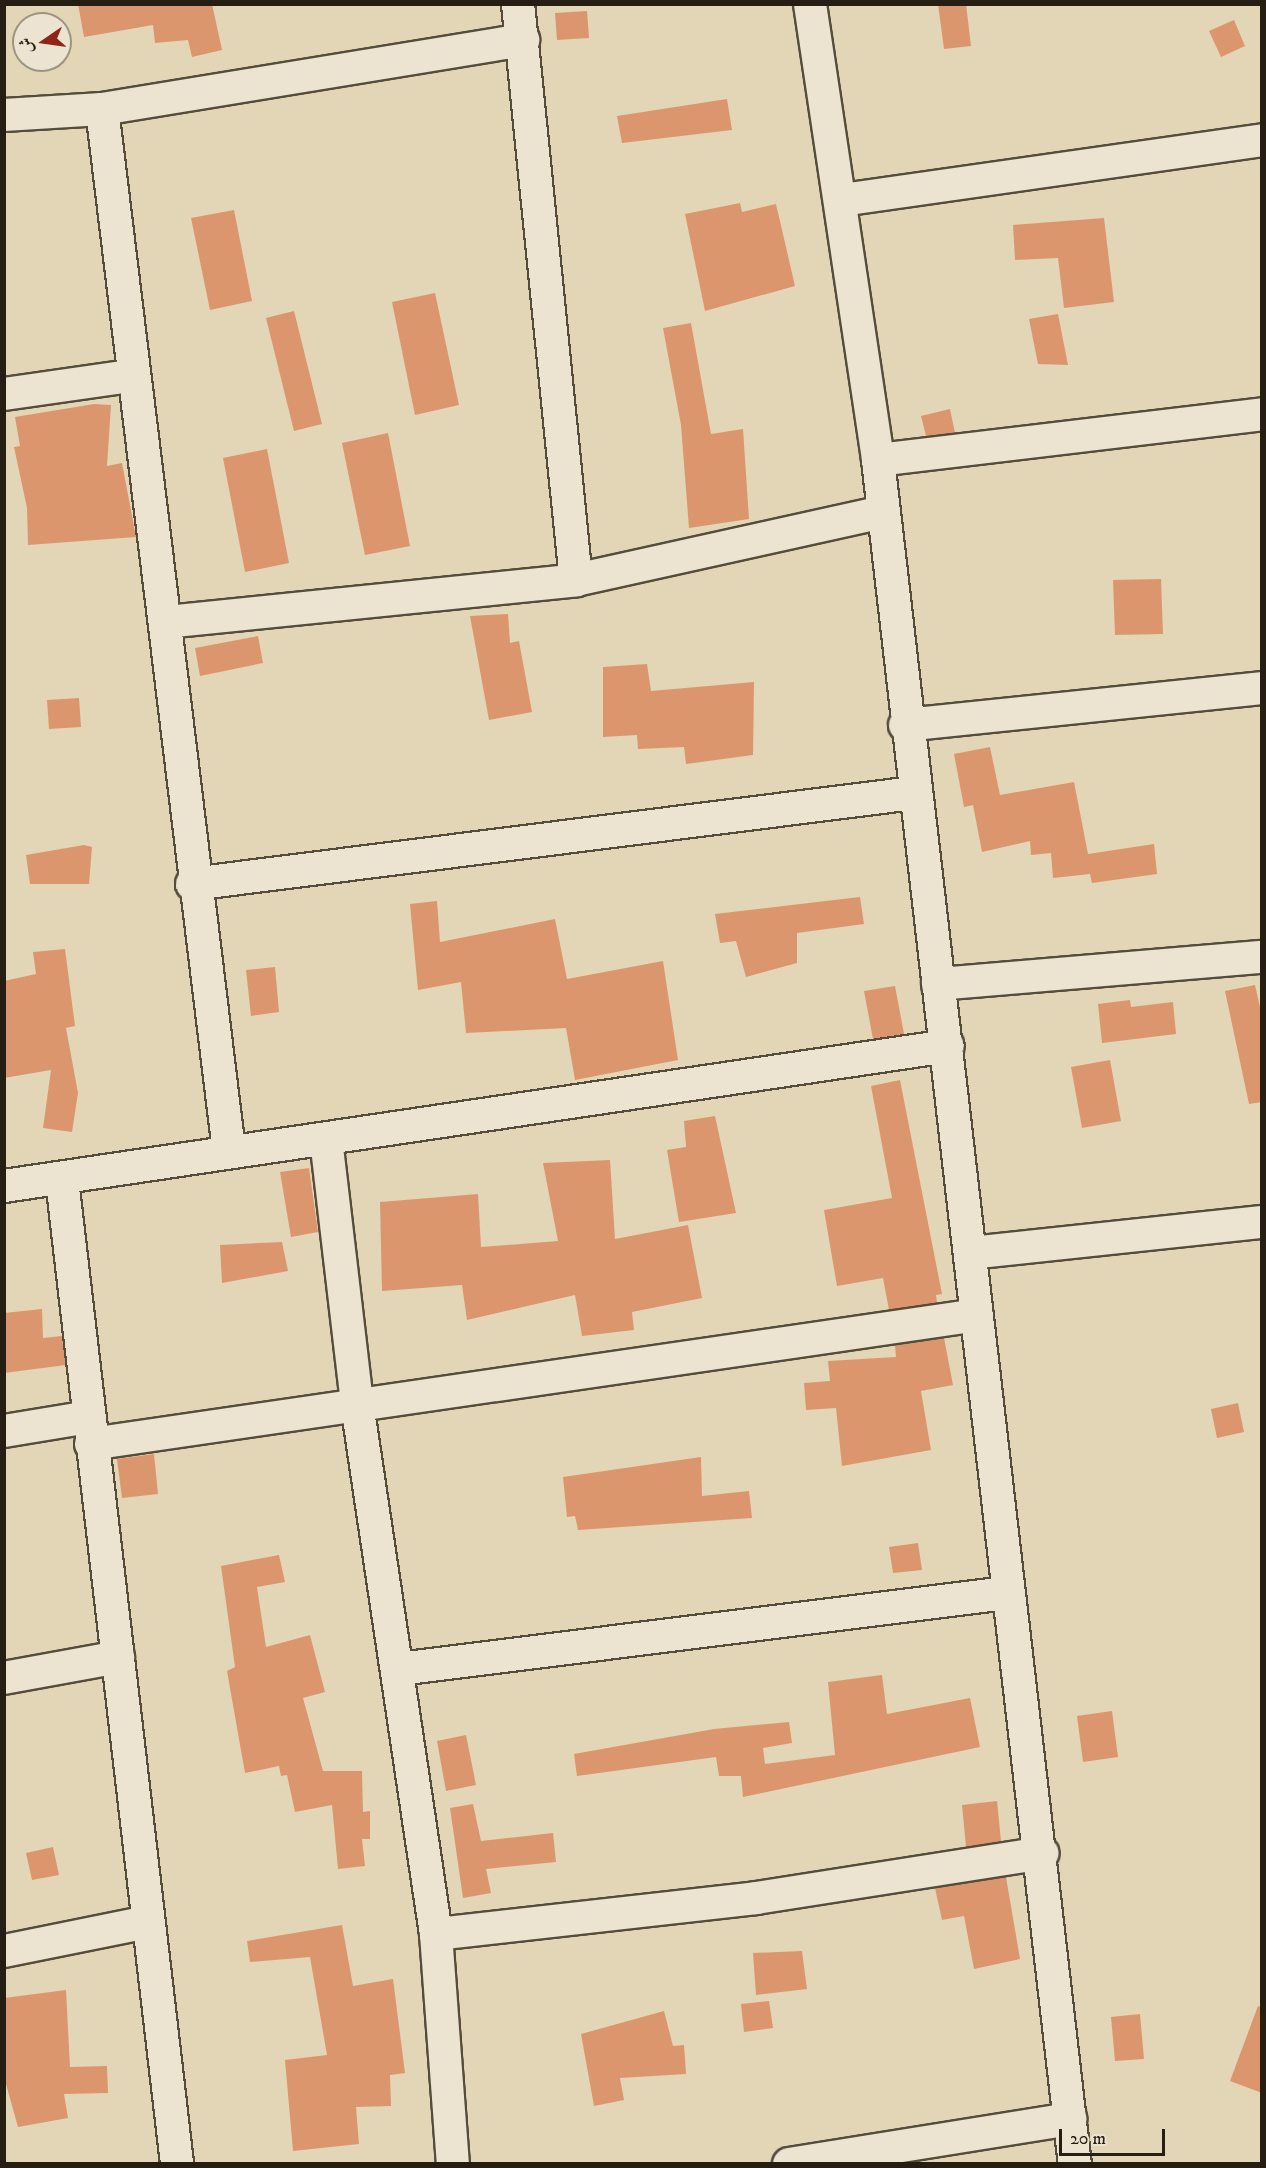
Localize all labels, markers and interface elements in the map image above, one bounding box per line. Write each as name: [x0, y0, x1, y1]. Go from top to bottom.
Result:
north arrow: [12, 12, 72, 72]
text: ش: [15, 36, 38, 56]
scale bar: [1062, 2117, 1168, 2155]
text: 20 m: [1070, 2128, 1106, 2150]

